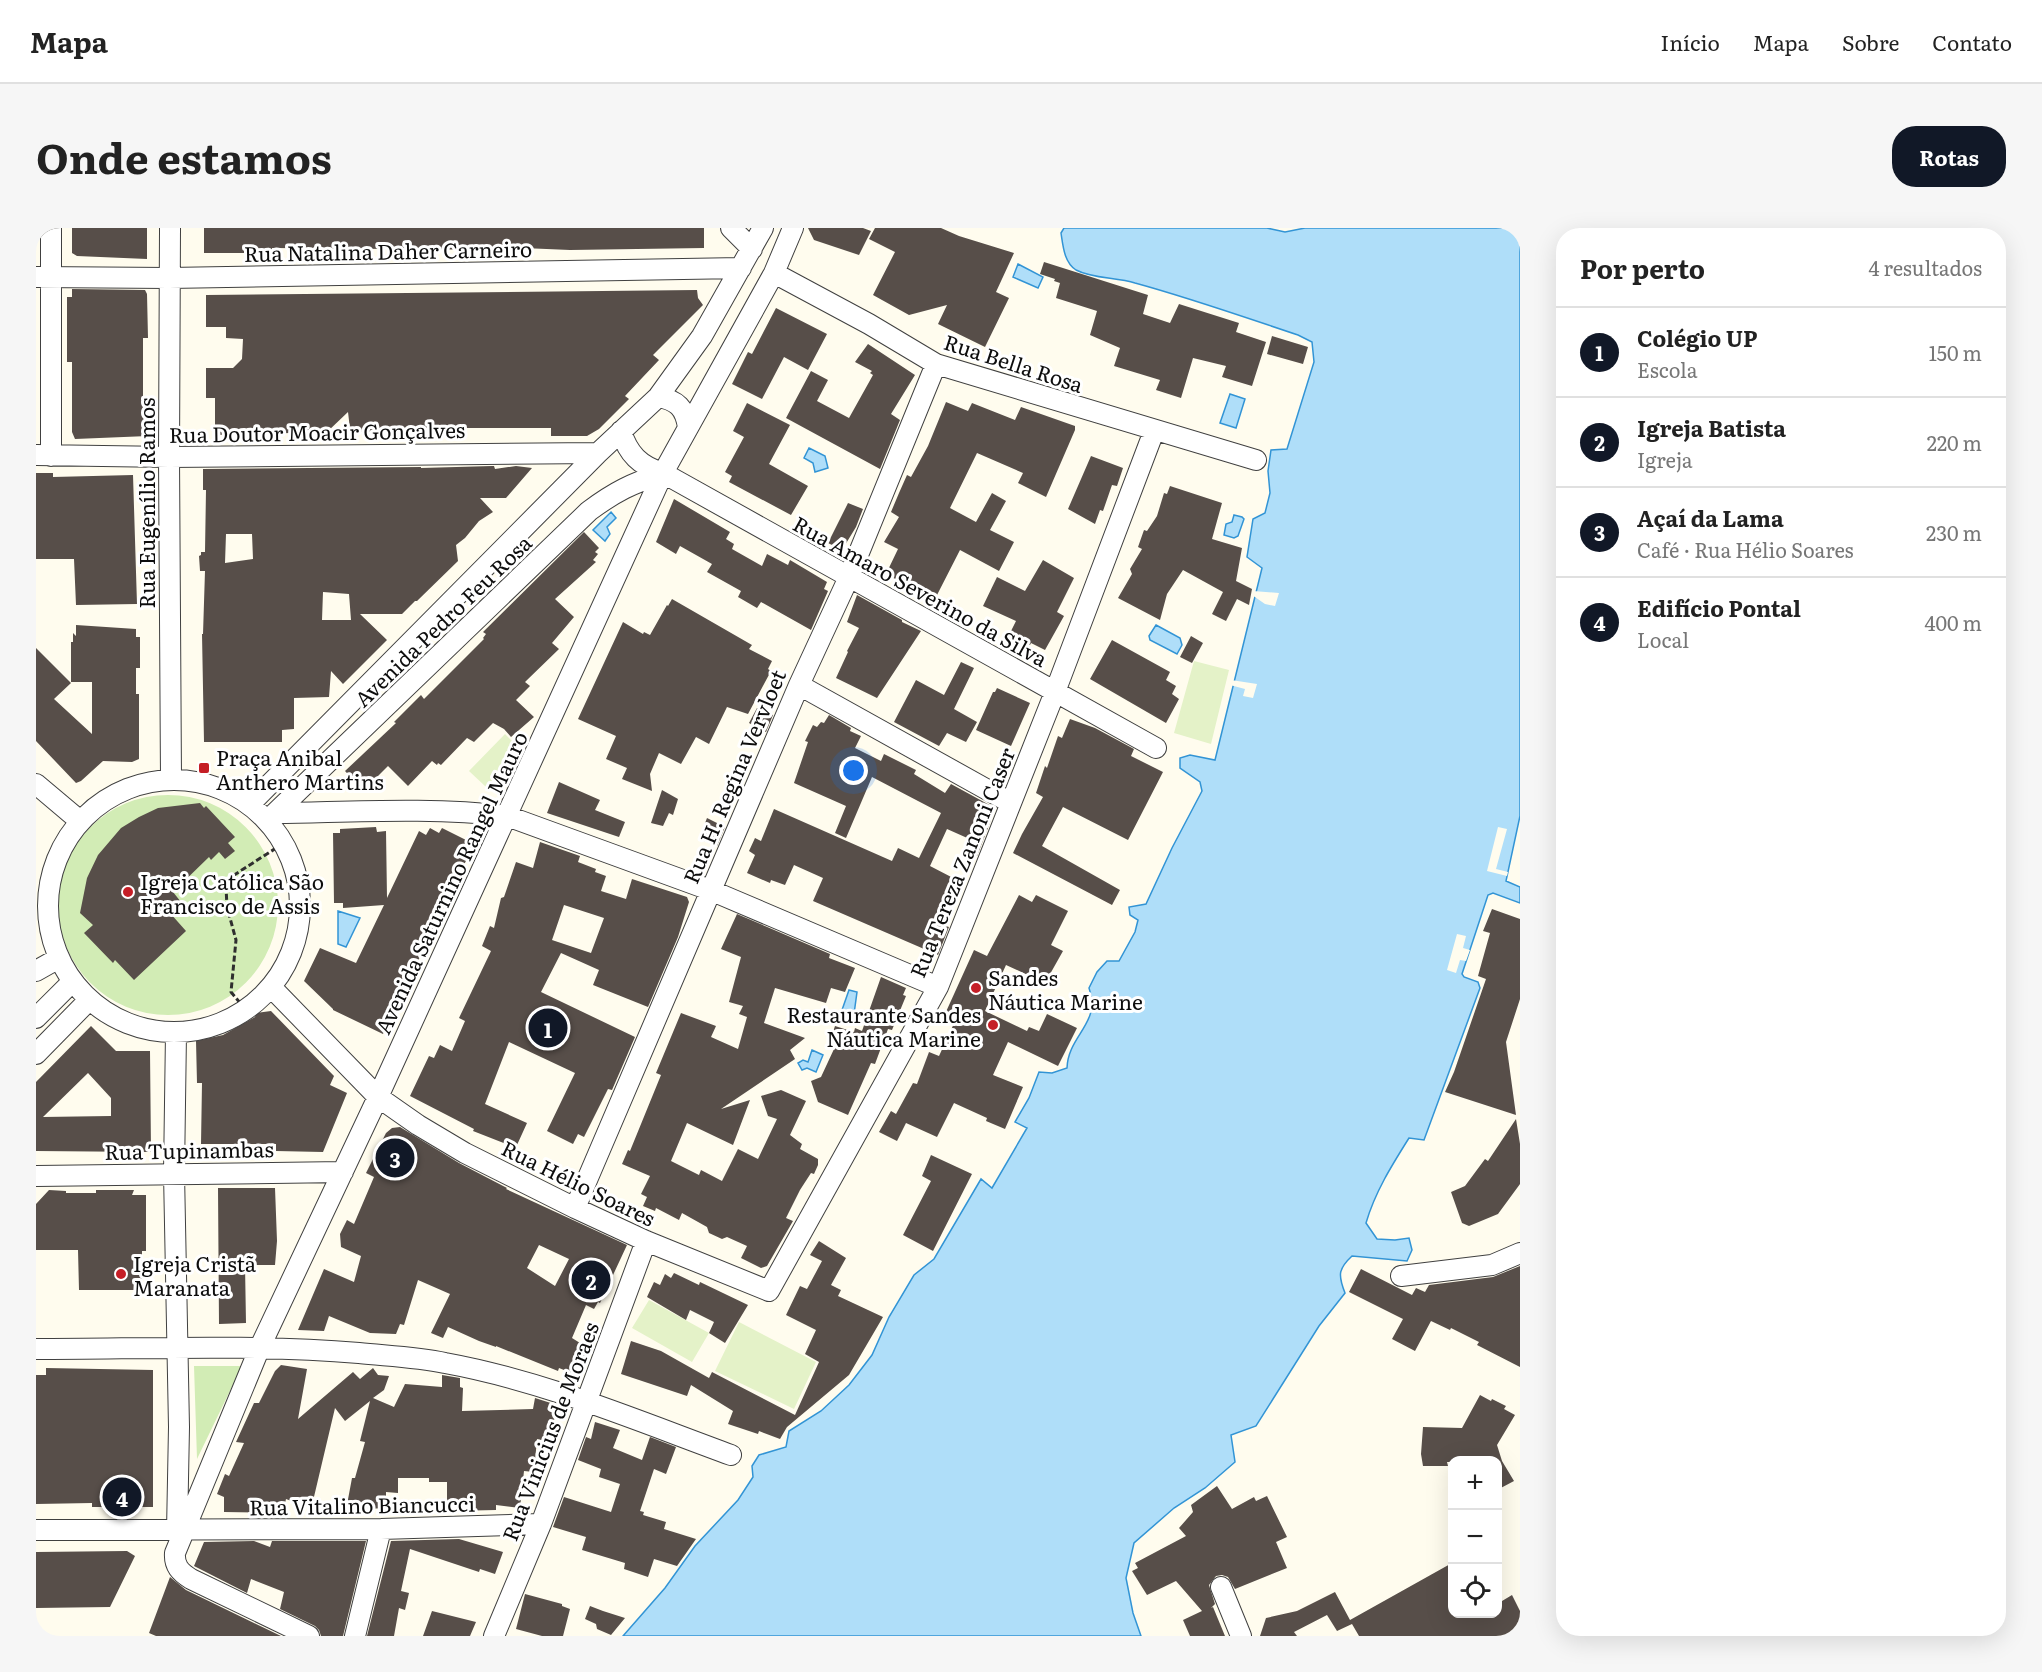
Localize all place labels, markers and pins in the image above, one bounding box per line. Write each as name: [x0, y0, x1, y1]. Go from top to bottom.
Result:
place label: Praça Anibal Anthero Martins: [216, 741, 384, 796]
marker: Praça Anibal Anthero Martins: [197, 761, 211, 775]
place label: Igreja Católica São Francisco de Assis: [140, 865, 324, 920]
marker: Igreja Católica São Francisco de Assis: [121, 885, 135, 899]
place label: Sandes Náutica Marine: [988, 961, 1143, 1016]
marker: Sandes Náutica Marine: [969, 981, 983, 995]
place label: Restaurante Sandes Náutica Marine: [786, 998, 981, 1053]
pin: 1: [528, 1006, 568, 1050]
marker: Restaurante Sandes Náutica Marine: [986, 1018, 1000, 1032]
pin: 3: [376, 1136, 414, 1180]
place label: Igreja Cristã Maranata: [133, 1247, 257, 1302]
pin: 2: [572, 1258, 610, 1302]
marker: Igreja Cristã Maranata: [114, 1267, 128, 1281]
pin: 4: [102, 1474, 142, 1520]

